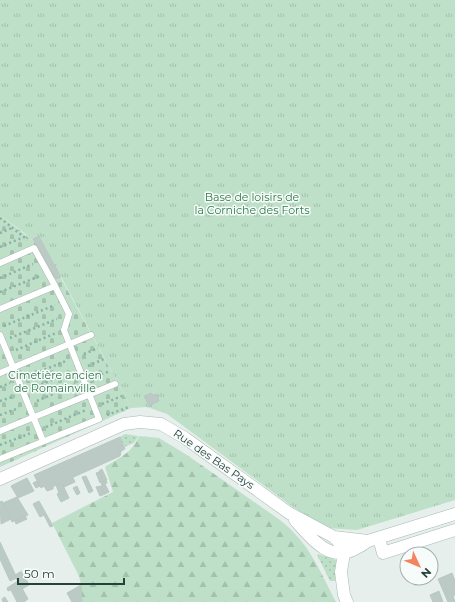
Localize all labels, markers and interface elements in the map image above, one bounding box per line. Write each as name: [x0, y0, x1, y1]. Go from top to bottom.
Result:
park label: Base de loisirs de la Corniche des Forts: [195, 190, 310, 217]
park label: Cimetière ancien de Romainville: [8, 368, 102, 395]
street label: Rue des Bas Pays: [171, 426, 258, 492]
north arrow: [399, 546, 439, 586]
scale bar: [18, 560, 124, 586]
text: N: [418, 565, 434, 581]
text: 50 m: [24, 566, 55, 581]

